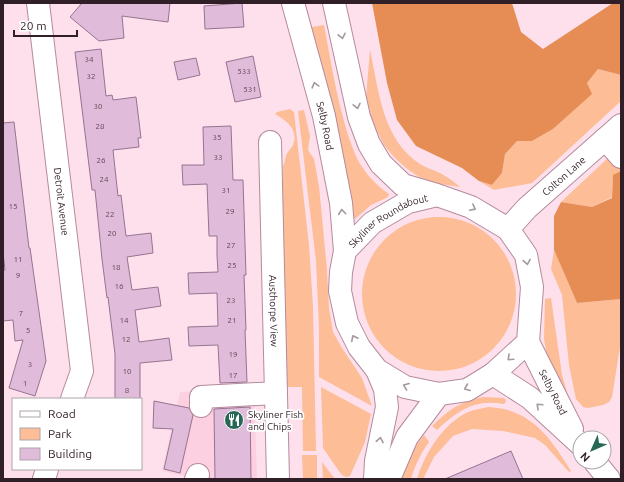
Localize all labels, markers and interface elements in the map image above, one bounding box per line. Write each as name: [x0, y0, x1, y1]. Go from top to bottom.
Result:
scale bar: [14, 12, 77, 38]
text: 20 m: [20, 19, 47, 32]
one-way arrow: [337, 32, 345, 39]
house number: 34: [84, 55, 94, 64]
house number: 533: [237, 67, 251, 76]
house number: 32: [86, 72, 96, 81]
one-way arrow: [312, 81, 320, 88]
house number: 531: [243, 85, 257, 94]
street label: Selby Road: [315, 100, 336, 151]
house number: 30: [93, 102, 103, 111]
one-way arrow: [352, 103, 360, 109]
house number: 28: [95, 122, 105, 131]
house number: 35: [212, 133, 222, 142]
house number: 33: [213, 153, 223, 162]
street label: Colton Lane: [540, 154, 587, 198]
house number: 26: [96, 156, 106, 165]
street label: Detroit Avenue: [52, 167, 71, 236]
house number: 24: [99, 175, 109, 184]
house number: 31: [221, 186, 231, 195]
street label: Skyliner Roundabout: [346, 192, 429, 250]
house number: 15: [8, 202, 18, 211]
one-way arrow: [469, 203, 476, 211]
house number: 29: [225, 207, 235, 216]
one-way arrow: [337, 209, 346, 215]
house number: 22: [105, 210, 115, 219]
house number: 20: [107, 229, 117, 238]
house number: 27: [226, 241, 236, 250]
house number: 11: [13, 255, 23, 264]
one-way arrow: [522, 259, 531, 265]
house number: 25: [227, 261, 237, 270]
house number: 18: [111, 263, 121, 272]
house number: 9: [16, 271, 20, 280]
street label: Austhorpe View: [268, 275, 280, 347]
house number: 16: [114, 282, 124, 291]
house number: 23: [226, 296, 236, 305]
house number: 7: [19, 309, 23, 318]
house number: 14: [119, 316, 129, 325]
house number: 21: [227, 316, 237, 325]
house number: 5: [26, 326, 30, 335]
house number: 12: [121, 335, 131, 344]
one-way arrow: [352, 335, 359, 342]
house number: 19: [228, 350, 238, 359]
one-way arrow: [507, 353, 515, 361]
house number: 3: [28, 360, 32, 369]
house number: 10: [122, 367, 132, 376]
street label: Selby Road: [537, 367, 569, 417]
house number: 17: [228, 371, 238, 380]
house number: 1: [23, 379, 27, 388]
one-way arrow: [403, 383, 410, 391]
one-way arrow: [464, 384, 471, 392]
house number: 8: [125, 386, 130, 395]
legend: [12, 398, 142, 470]
one-way arrow: [537, 404, 544, 411]
text: Road: [48, 407, 76, 420]
restaurant icon: Skyliner Fish and Chips: [223, 409, 245, 431]
place label: Skyliner Fish and Chips: [248, 409, 303, 432]
text: Park: [48, 427, 72, 440]
north arrow: [572, 430, 612, 470]
one-way arrow: [375, 437, 383, 444]
text: Building: [48, 447, 92, 460]
text: N: [578, 450, 592, 464]

